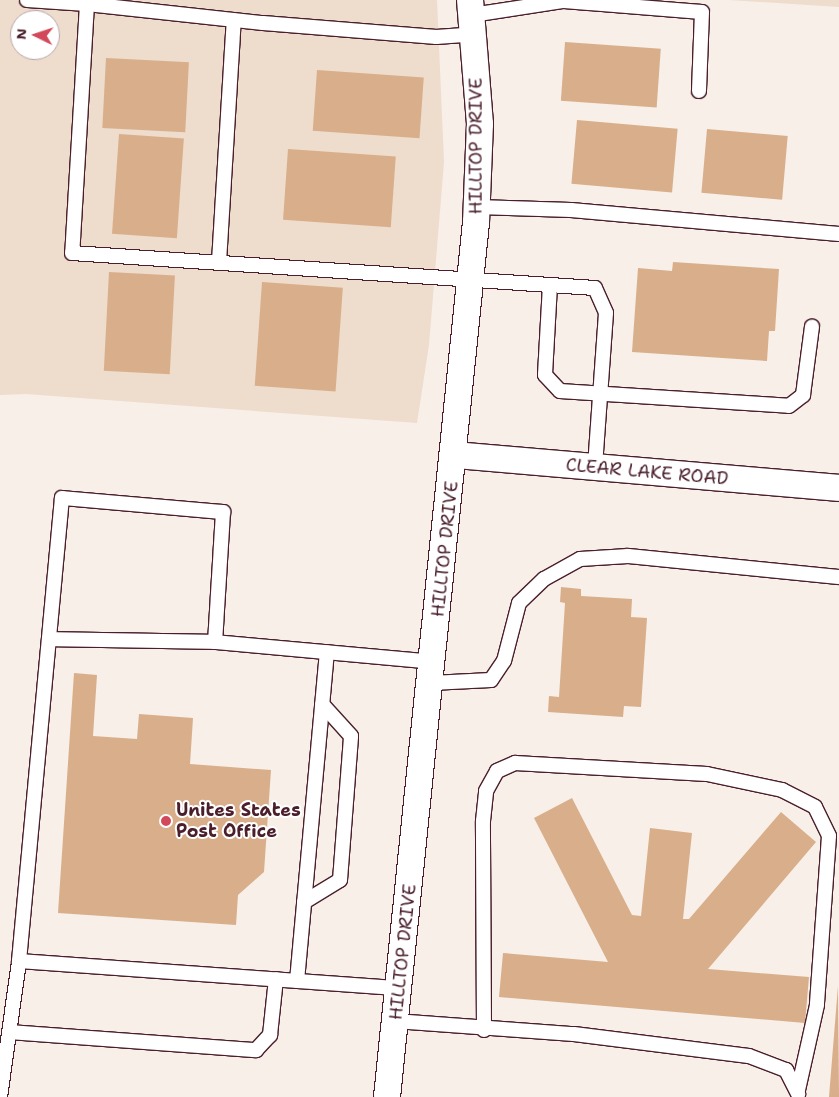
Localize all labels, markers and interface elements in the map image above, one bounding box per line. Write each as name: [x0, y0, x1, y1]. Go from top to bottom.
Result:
north arrow: [10, 10, 60, 60]
text: N: [12, 28, 30, 40]
street label: HILLTOP DRIVE: [465, 78, 487, 214]
street label: CLEAR LAKE ROAD: [565, 454, 729, 490]
street label: HILLTOP DRIVE: [427, 480, 463, 618]
place label: Unites States Post Office: [176, 800, 301, 842]
marker: Unites States Post Office: [160, 815, 172, 827]
street label: HILLTOP DRIVE: [385, 883, 421, 1021]

